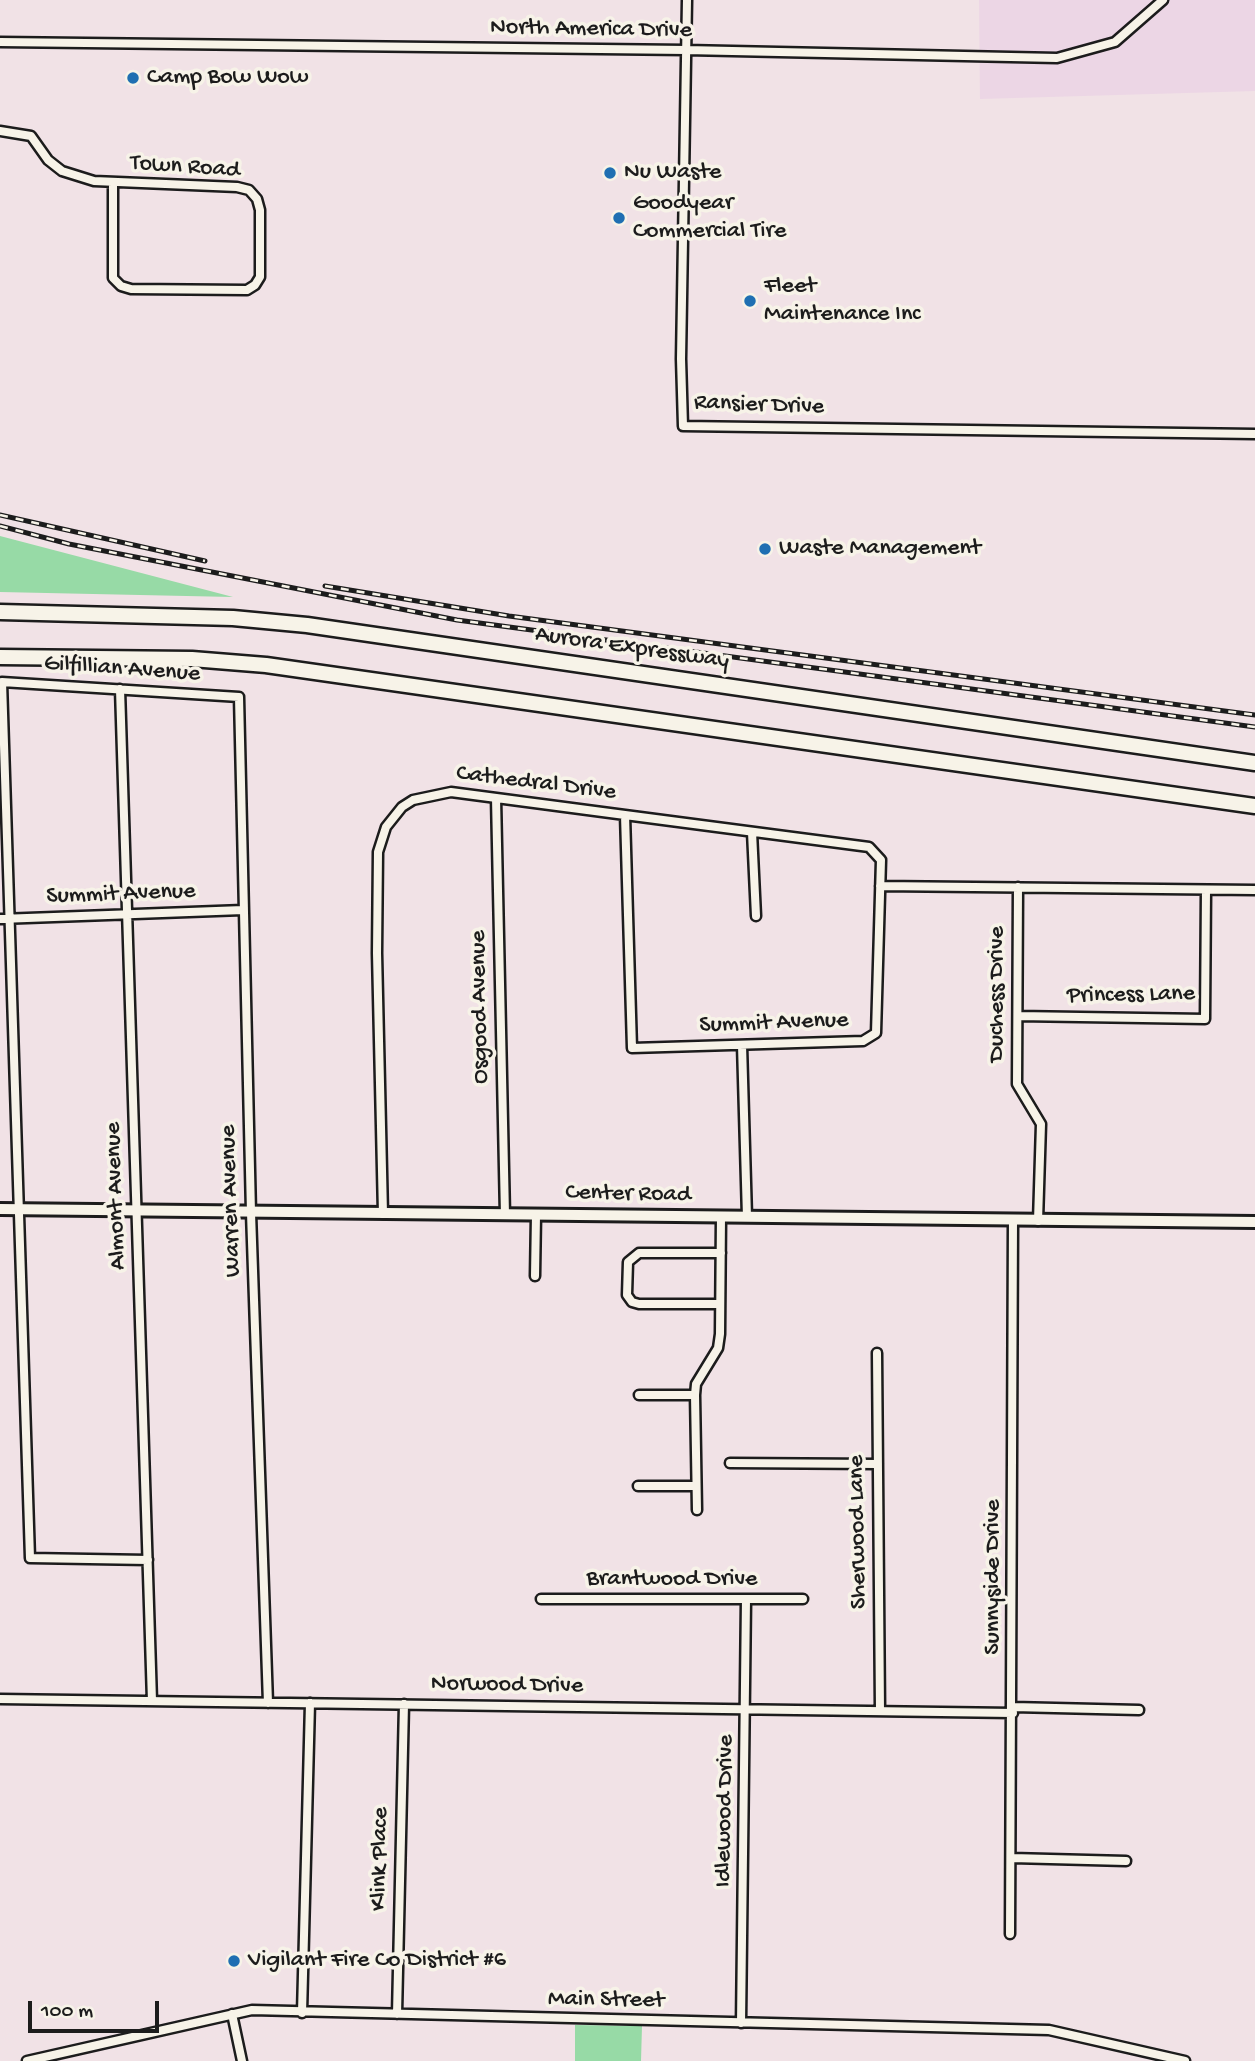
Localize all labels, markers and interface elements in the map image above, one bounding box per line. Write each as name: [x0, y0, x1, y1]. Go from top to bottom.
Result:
street label: North America Drive: [490, 14, 692, 46]
place label: Camp Bow Wow: [147, 64, 308, 92]
marker: Camp Bow Wow: [125, 70, 141, 86]
street label: Town Road: [129, 150, 241, 186]
place label: Nu Waste: [624, 159, 721, 187]
marker: Nu Waste: [602, 165, 618, 181]
place label: Goodyear Commercial Tire: [633, 190, 786, 246]
marker: Goodyear Commercial Tire: [611, 210, 627, 226]
place label: Fleet Maintenance Inc: [764, 273, 920, 329]
marker: Fleet Maintenance Inc: [742, 293, 758, 309]
street label: Ransier Drive: [693, 389, 825, 423]
place label: Waste Management: [779, 535, 981, 563]
marker: Waste Management: [757, 541, 773, 557]
street label: Aurora Expressway: [533, 621, 731, 677]
street label: Gilfillian Avenue: [43, 650, 201, 690]
street label: Cathedral Drive: [455, 760, 617, 808]
street label: Summit Avenue: [46, 878, 196, 912]
street label: Duchess Drive: [984, 926, 1012, 1062]
street label: Osgood Avenue: [465, 930, 497, 1084]
street label: Princess Lane: [1067, 980, 1195, 1012]
street label: Summit Avenue: [699, 1007, 849, 1041]
street label: Almont Avenue: [100, 1122, 134, 1270]
street label: Warren Avenue: [215, 1124, 249, 1278]
street label: Center Road: [565, 1180, 691, 1210]
street label: Sherwood Lane: [843, 1455, 875, 1609]
street label: Sunnyside Drive: [980, 1499, 1008, 1655]
street label: Brantwood Drive: [587, 1566, 757, 1594]
street label: Norwood Drive: [431, 1670, 583, 1702]
street label: Idlewood Drive: [710, 1734, 742, 1888]
street label: Klink Place: [366, 1807, 396, 1911]
place label: Vigilant Fire Co District #6: [248, 1947, 506, 1975]
marker: Vigilant Fire Co District #6: [226, 1953, 242, 1969]
street label: Main Street: [548, 1986, 664, 2016]
scale bar: [32, 1988, 163, 2032]
text: 100 m: [41, 2000, 93, 2025]

